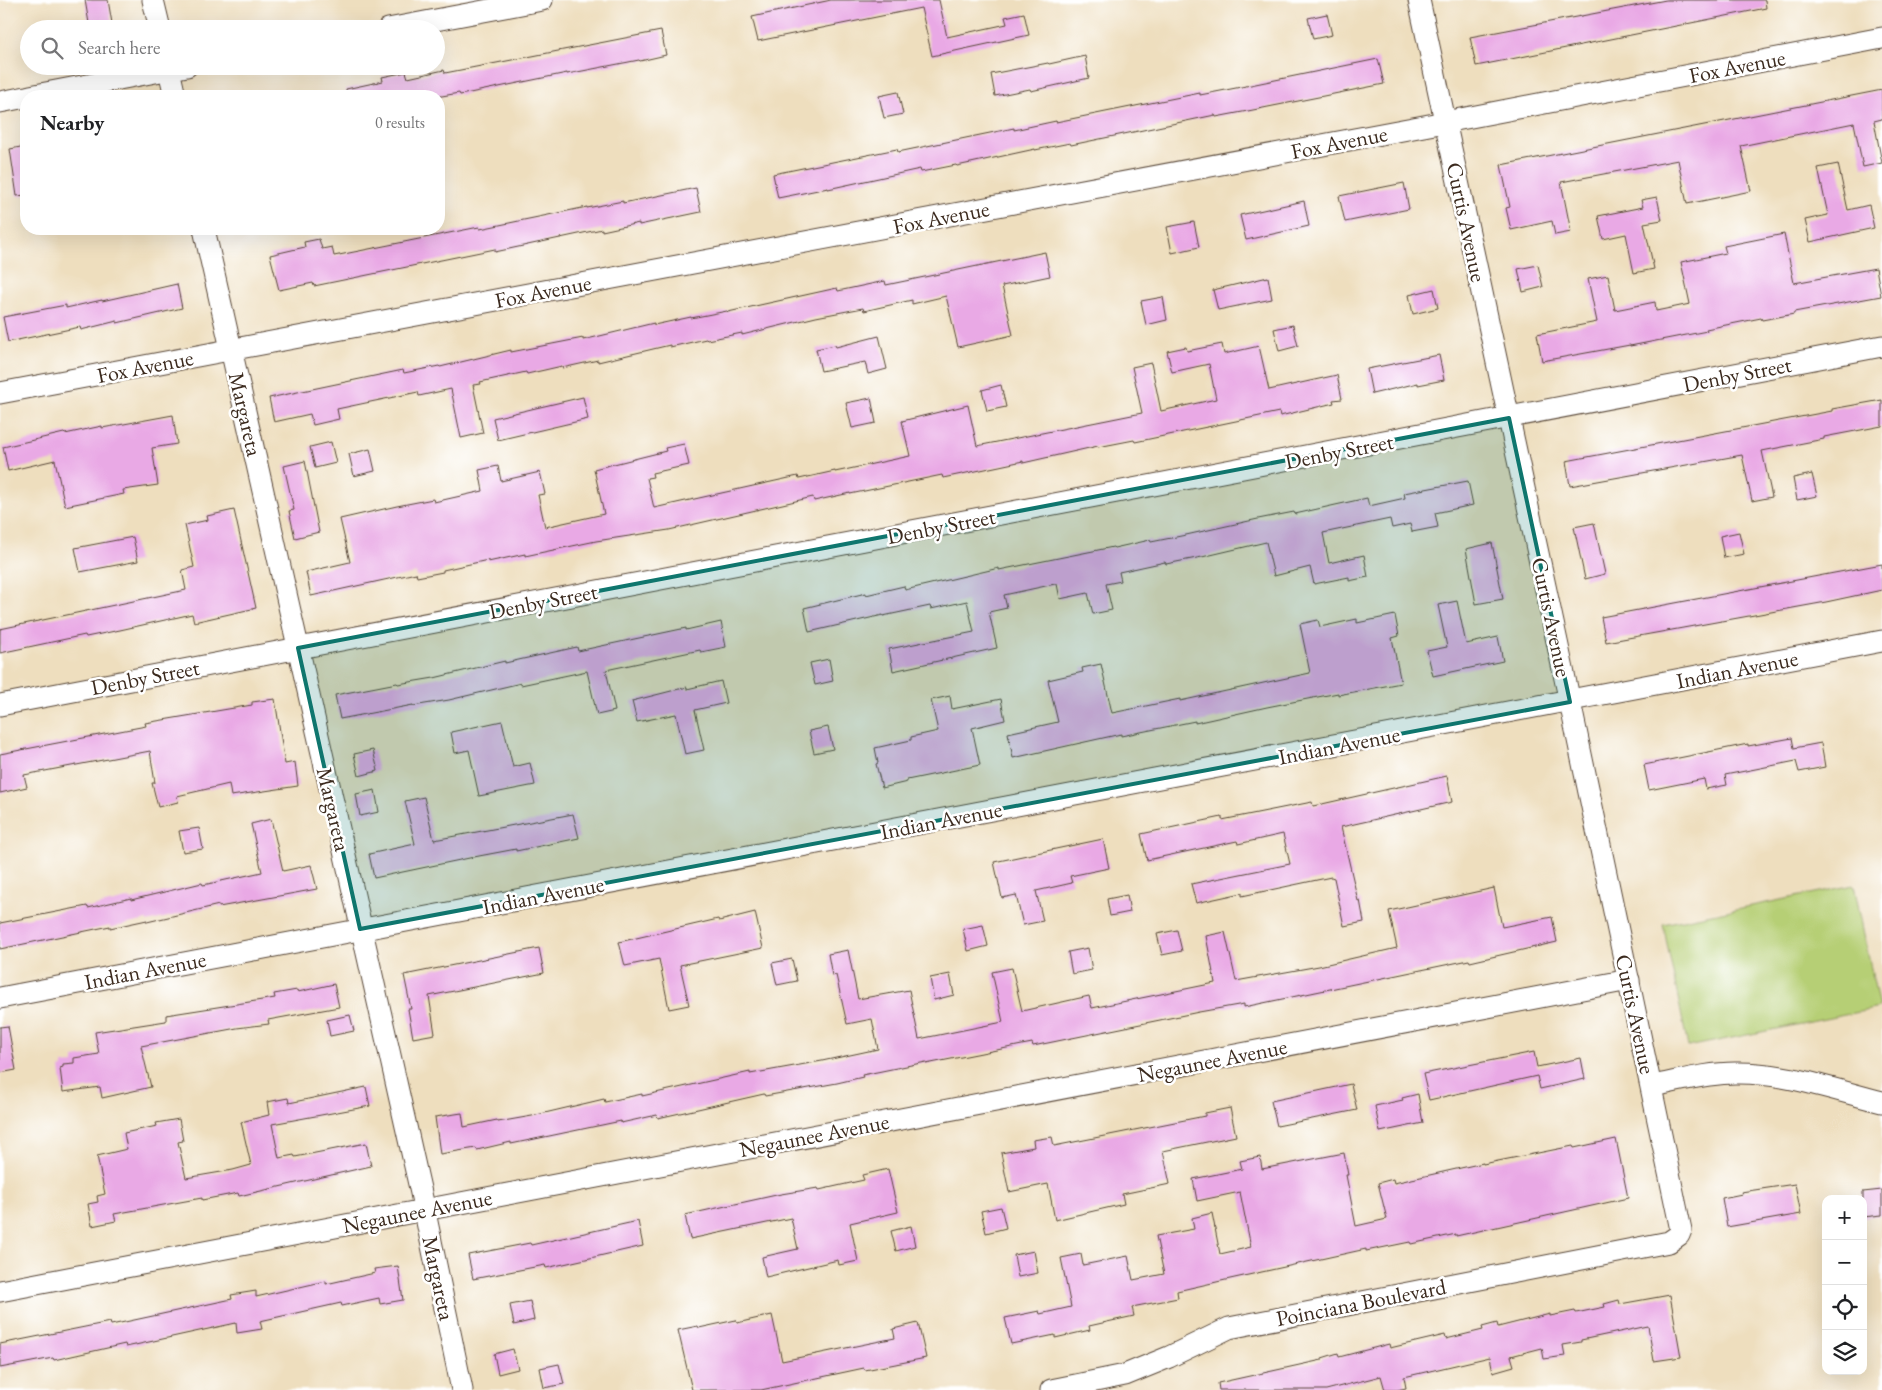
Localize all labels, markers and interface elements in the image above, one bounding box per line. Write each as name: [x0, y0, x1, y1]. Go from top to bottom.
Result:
search box: [20, 20, 445, 75]
icon: search: [38, 34, 66, 62]
text: Search here: [78, 35, 160, 60]
street label: Fox Avenue: [1686, 43, 1788, 90]
text: Nearby: [40, 109, 104, 136]
text: 0 results: [375, 112, 425, 133]
street label: Fox Avenue: [1288, 119, 1390, 166]
street label: Curtis Avenue: [1440, 160, 1493, 285]
street label: Fox Avenue: [890, 194, 992, 241]
street label: Fox Avenue: [492, 268, 594, 315]
street label: Fox Avenue: [94, 343, 196, 390]
street label: Denby Street: [1680, 350, 1794, 399]
street label: Margareta: [222, 369, 269, 459]
street label: Denby Street: [1282, 427, 1396, 476]
street label: Denby Street: [884, 502, 998, 551]
street label: Curtis Avenue: [1525, 555, 1578, 680]
street label: Denby Street: [486, 577, 600, 626]
street label: Indian Avenue: [1674, 643, 1801, 696]
street label: Denby Street: [88, 653, 202, 702]
street label: Indian Avenue: [1276, 719, 1403, 772]
street label: Margareta: [310, 764, 357, 854]
street label: Indian Avenue: [878, 794, 1005, 847]
street label: Indian Avenue: [480, 869, 607, 922]
street label: Indian Avenue: [82, 944, 209, 997]
street label: Curtis Avenue: [1609, 952, 1662, 1077]
street label: Negaunee Avenue: [1135, 1032, 1290, 1089]
street label: Negaunee Avenue: [737, 1107, 892, 1164]
street label: Negaunee Avenue: [340, 1183, 495, 1240]
map controls: [1822, 1195, 1867, 1375]
button: +: [1822, 1195, 1867, 1240]
street label: Margareta: [415, 1233, 462, 1323]
button: −: [1822, 1240, 1867, 1285]
street label: Poinciana Boulevard: [1274, 1272, 1449, 1333]
button: locate: [1822, 1285, 1867, 1330]
button: layers: [1822, 1330, 1867, 1375]

